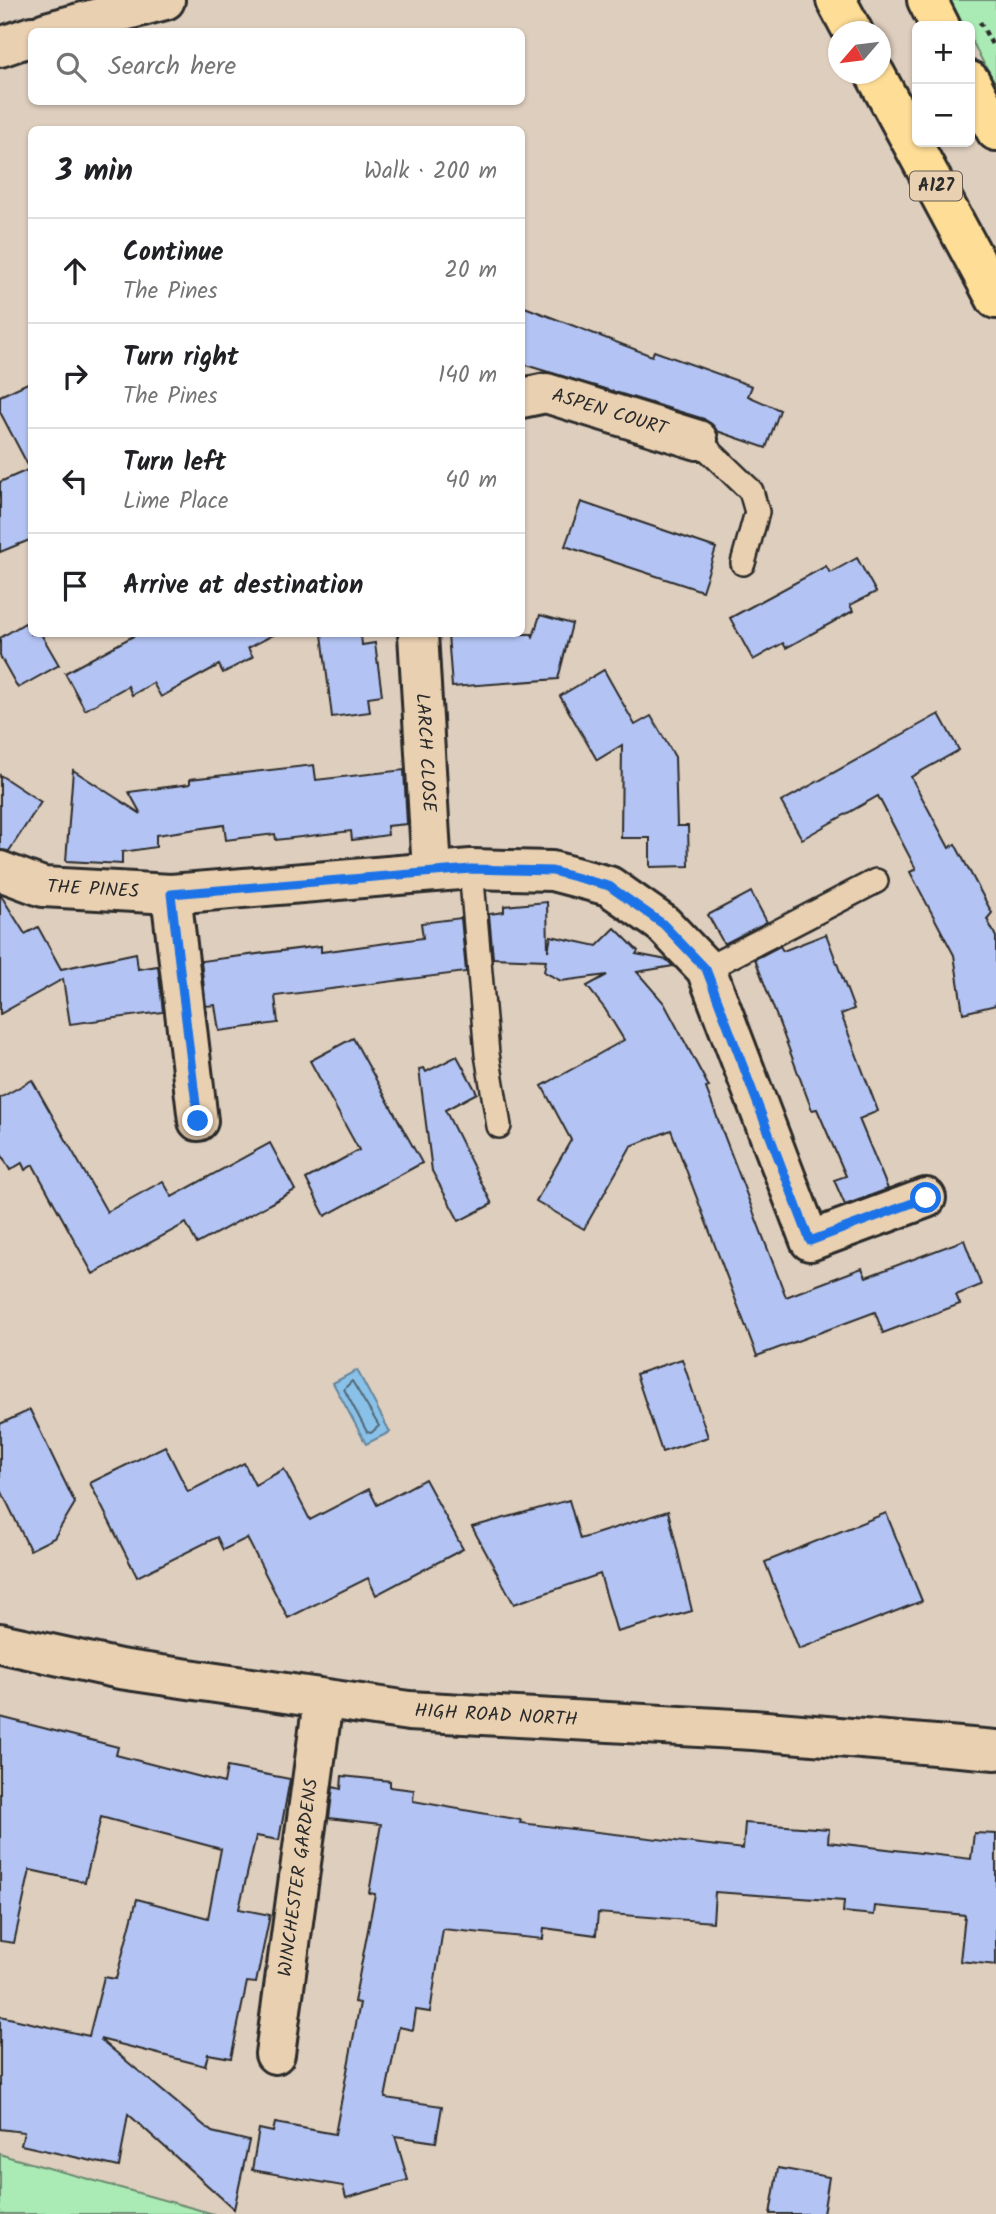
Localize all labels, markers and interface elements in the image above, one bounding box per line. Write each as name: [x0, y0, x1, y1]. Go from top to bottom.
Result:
north arrow: [828, 21, 891, 84]
map controls: [912, 21, 975, 147]
button: +: [912, 21, 975, 84]
search box: [28, 28, 525, 105]
text: Search here: [108, 46, 236, 88]
icon: search: [52, 48, 90, 86]
button: −: [912, 84, 975, 147]
text: 3 min: [56, 148, 133, 196]
text: Walk · 200 m: [364, 154, 497, 190]
road number: A127: [910, 172, 962, 201]
text: Continue: [123, 232, 224, 274]
icon: ahead: [56, 252, 94, 290]
text: 20 m: [445, 253, 497, 289]
text: The Pines: [123, 274, 218, 310]
text: Turn right: [123, 337, 239, 379]
icon: right: [56, 357, 94, 395]
text: 140 m: [438, 358, 497, 394]
text: The Pines: [123, 379, 218, 415]
street label: ASPEN COURT: [548, 381, 673, 445]
text: Turn left: [123, 442, 226, 484]
icon: left: [56, 462, 94, 500]
text: 40 m: [445, 463, 497, 499]
text: Lime Place: [123, 484, 228, 520]
text: Arrive at destination: [123, 565, 363, 607]
icon: arrive: [56, 567, 94, 605]
street label: LARCH CLOSE: [407, 692, 444, 814]
street label: THE PINES: [46, 872, 140, 907]
route end: [182, 1105, 213, 1136]
route start: [910, 1182, 941, 1213]
street label: HIGH ROAD NORTH: [414, 1696, 578, 1735]
street label: WINCHESTER GARDENS: [271, 1777, 327, 1979]

